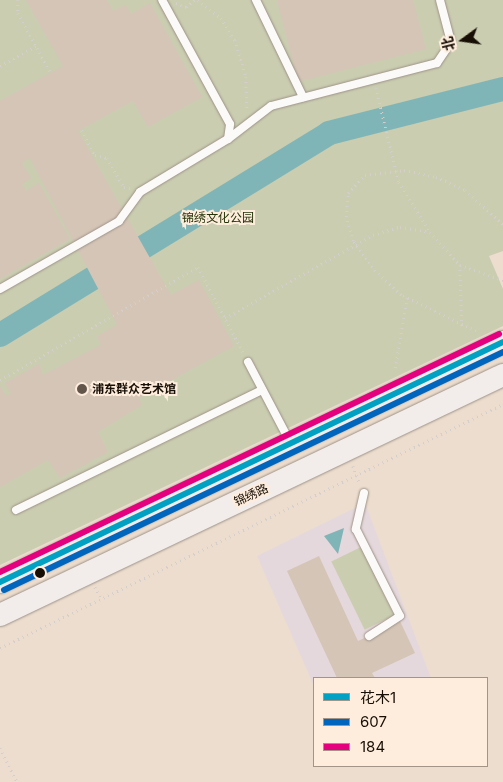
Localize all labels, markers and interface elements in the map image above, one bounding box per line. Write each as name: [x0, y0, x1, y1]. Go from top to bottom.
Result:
north arrow: [438, 15, 488, 65]
text: 北: [438, 35, 458, 53]
park label: 锦绣文化公园: [182, 211, 254, 225]
place label: 浦东群众艺术馆: [92, 382, 176, 396]
marker: 浦东群众艺术馆: [76, 383, 88, 395]
street label: 锦绣路: [232, 481, 270, 509]
unlabelled marker: [35, 568, 45, 578]
legend: [313, 677, 488, 767]
text: 花木1: [360, 688, 396, 707]
text: 607: [360, 712, 387, 731]
text: 184: [360, 737, 385, 756]

